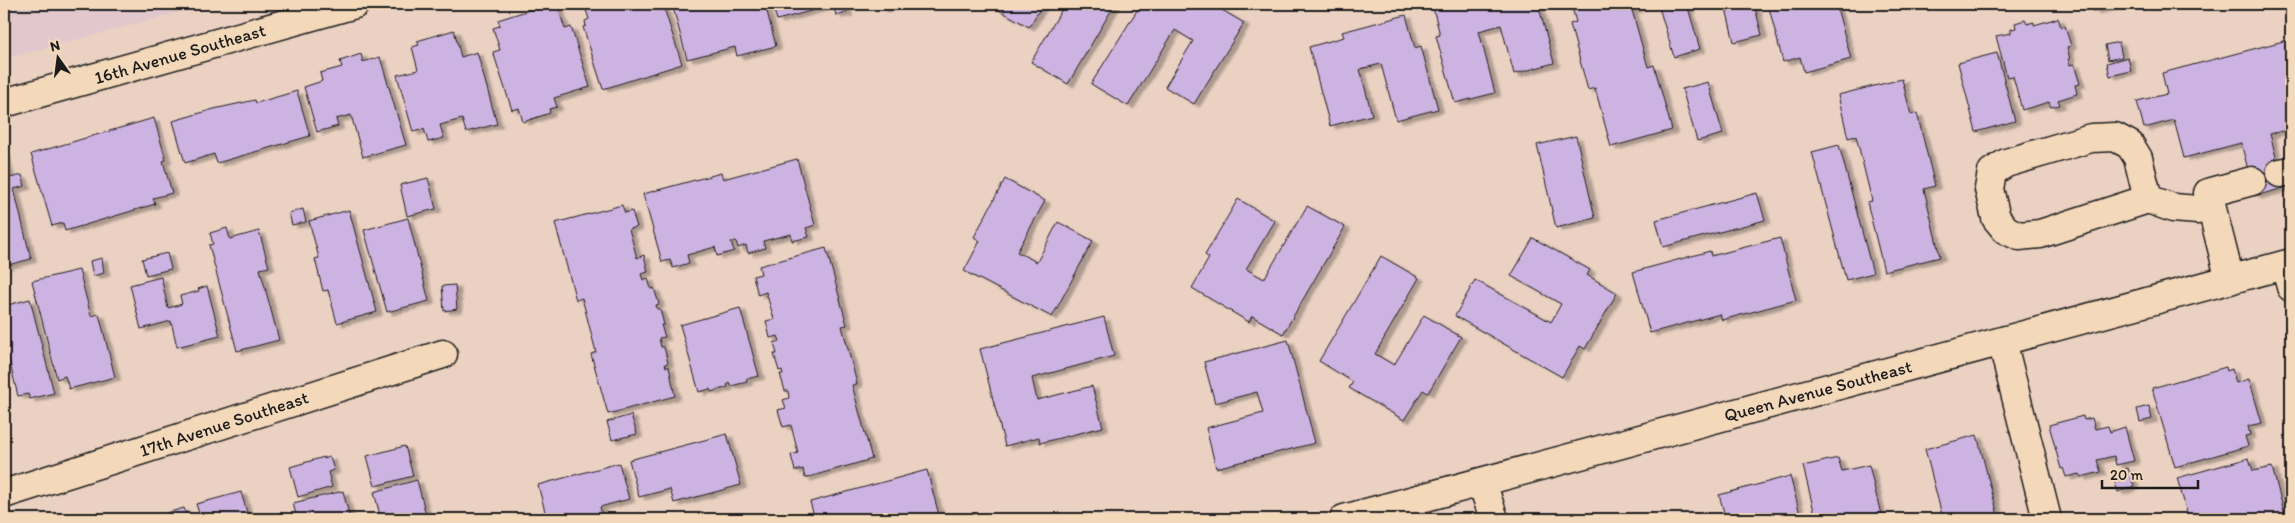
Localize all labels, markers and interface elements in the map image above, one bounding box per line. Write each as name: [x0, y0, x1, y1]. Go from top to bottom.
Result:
street label: 16th Avenue Southeast: [92, 19, 268, 89]
north arrow: [32, 32, 82, 82]
text: N: [48, 36, 62, 55]
street label: Queen Avenue Southeast: [1722, 355, 1915, 427]
street label: 17th Avenue Southeast: [137, 386, 312, 462]
scale bar: [2102, 458, 2199, 490]
text: 20 m: [2110, 466, 2144, 484]

